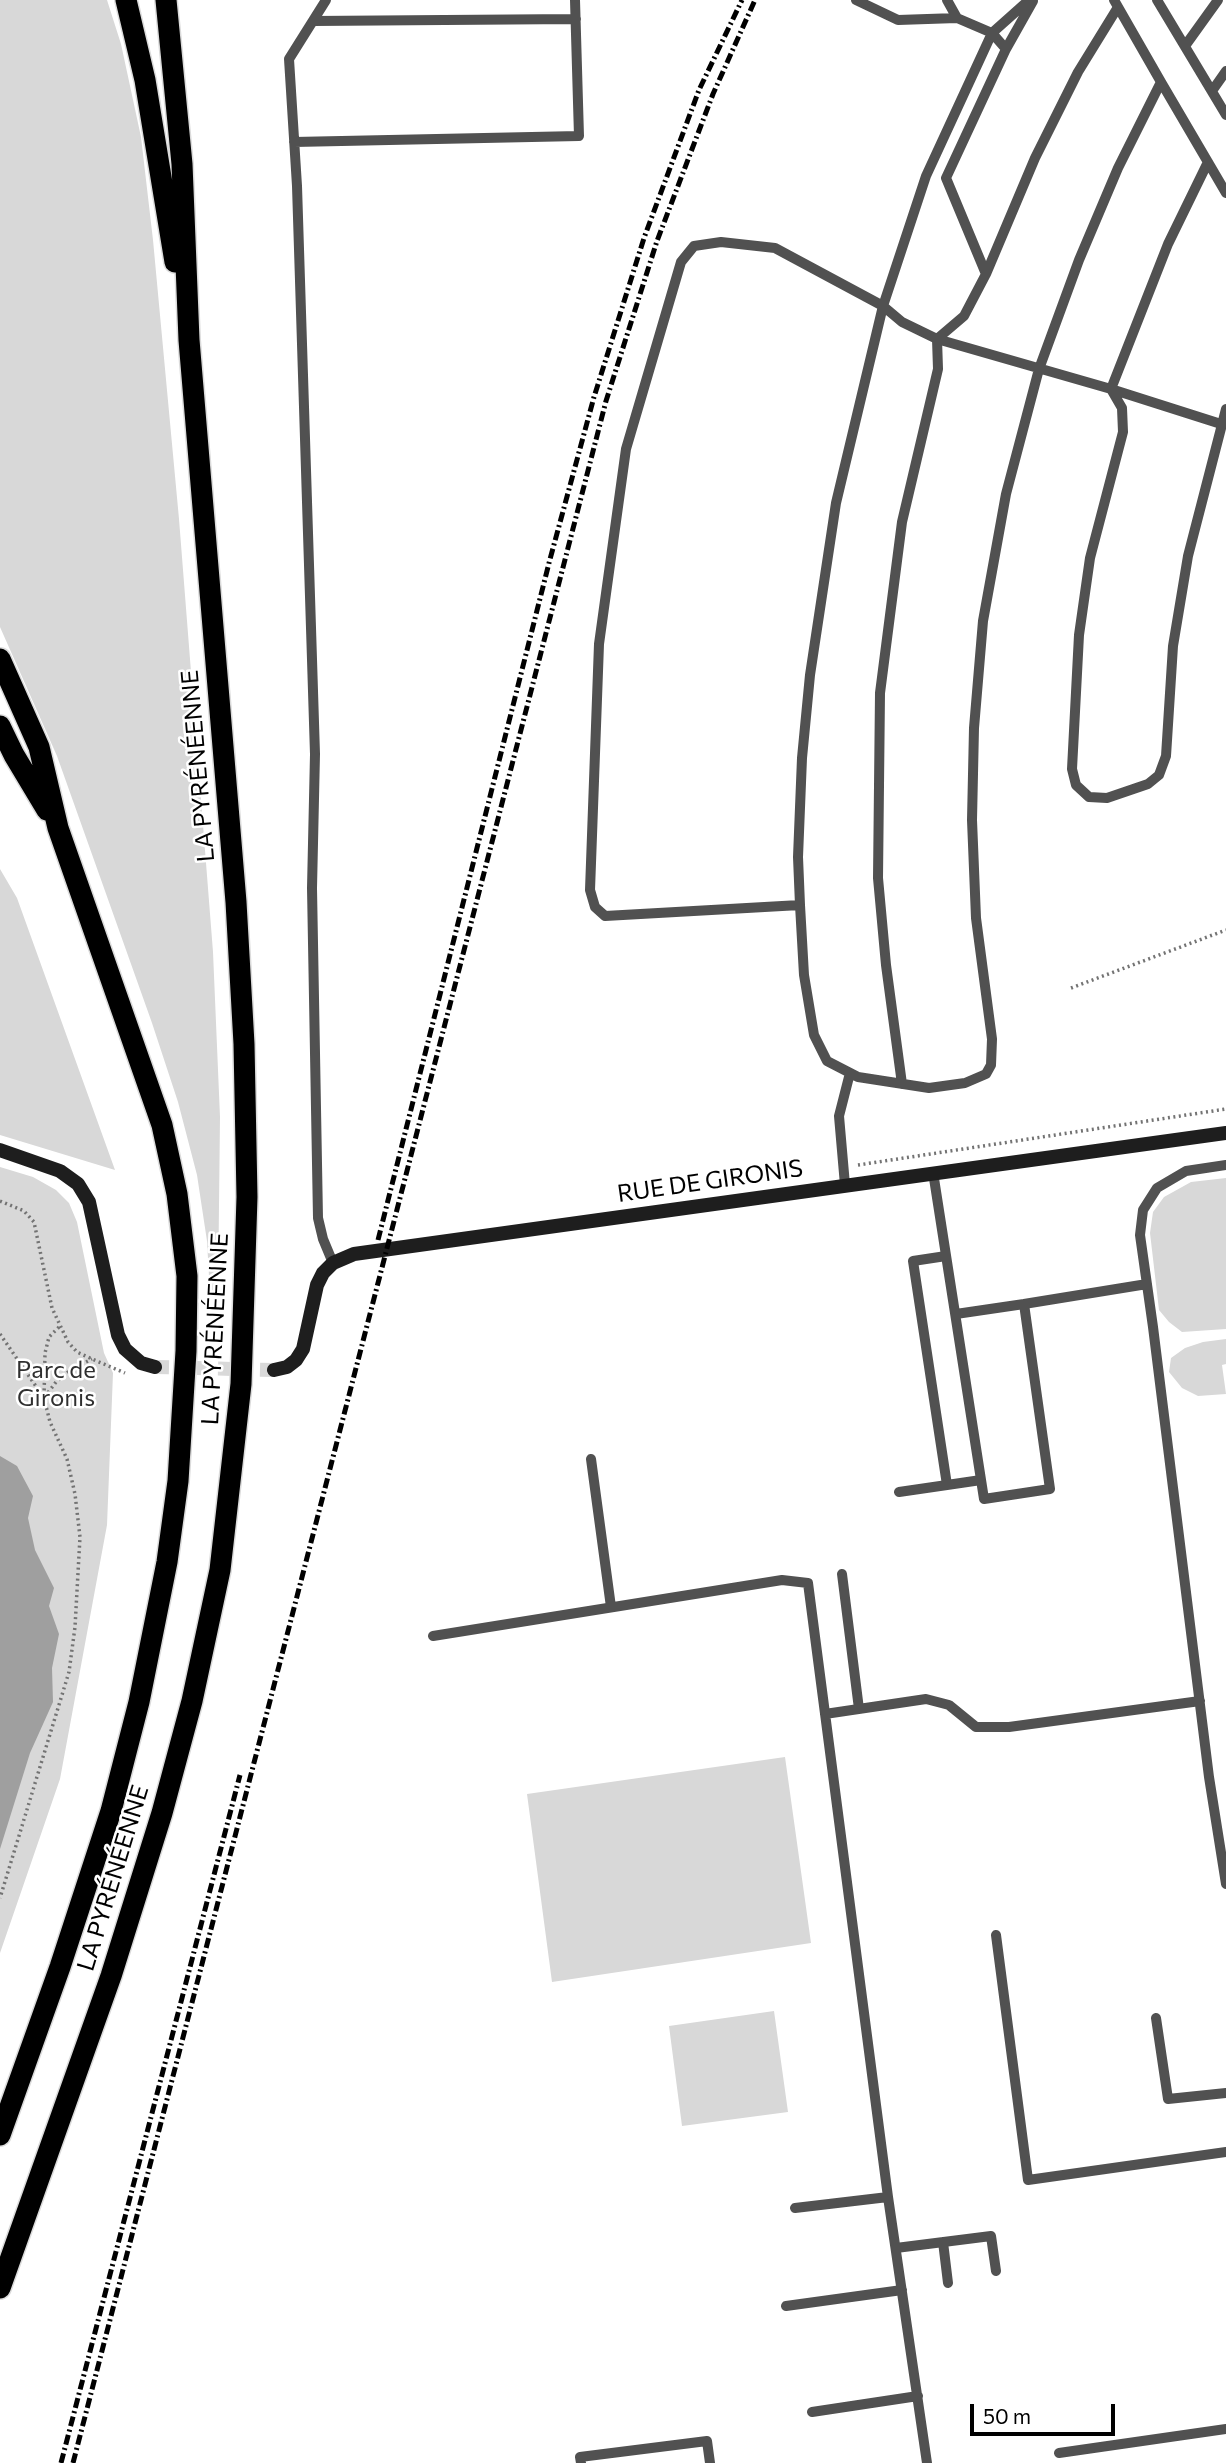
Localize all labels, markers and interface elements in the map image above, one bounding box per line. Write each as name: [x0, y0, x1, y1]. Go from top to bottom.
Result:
street label: LA PYRÉNÉENNE: [175, 669, 221, 863]
street label: RUE DE GIRONIS: [615, 1154, 805, 1208]
street label: LA PYRÉNÉENNE: [196, 1232, 234, 1426]
park label: Parc de Gironis: [16, 1356, 96, 1412]
street label: LA PYRÉNÉENNE: [71, 1782, 155, 1974]
scale bar: [974, 2390, 1119, 2434]
text: 50 m: [983, 2403, 1031, 2428]

